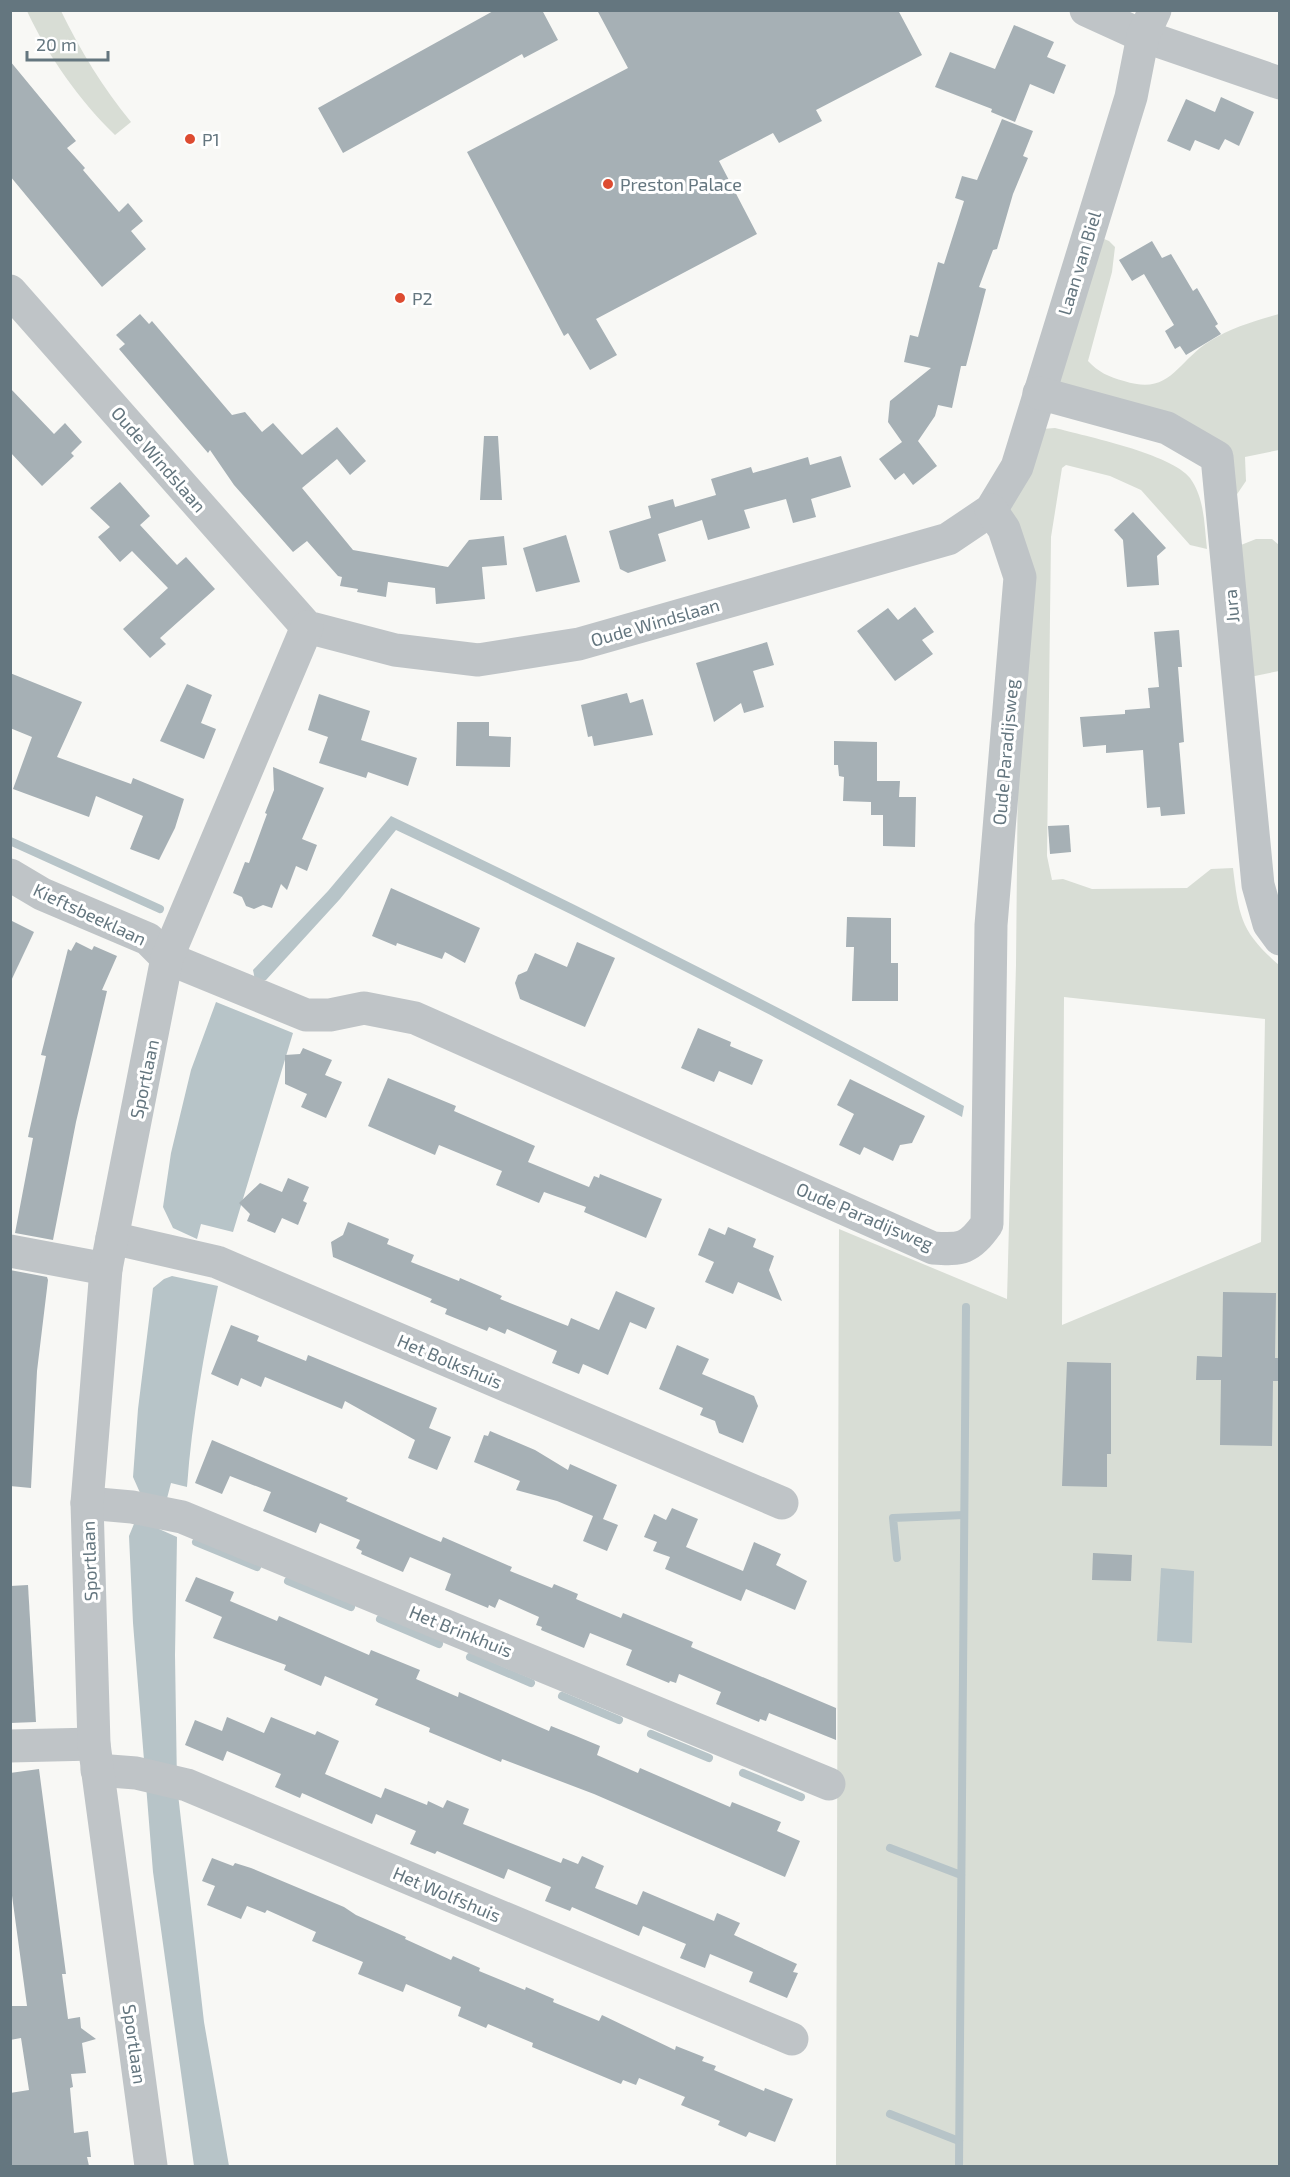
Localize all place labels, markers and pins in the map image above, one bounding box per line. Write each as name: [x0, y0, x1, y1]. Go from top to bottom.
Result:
place label: P1: [202, 128, 220, 150]
marker: P1: [183, 132, 197, 146]
place label: Preston Palace: [620, 173, 742, 195]
marker: Preston Palace: [601, 177, 615, 191]
place label: P2: [412, 287, 433, 309]
marker: P2: [393, 291, 407, 305]

